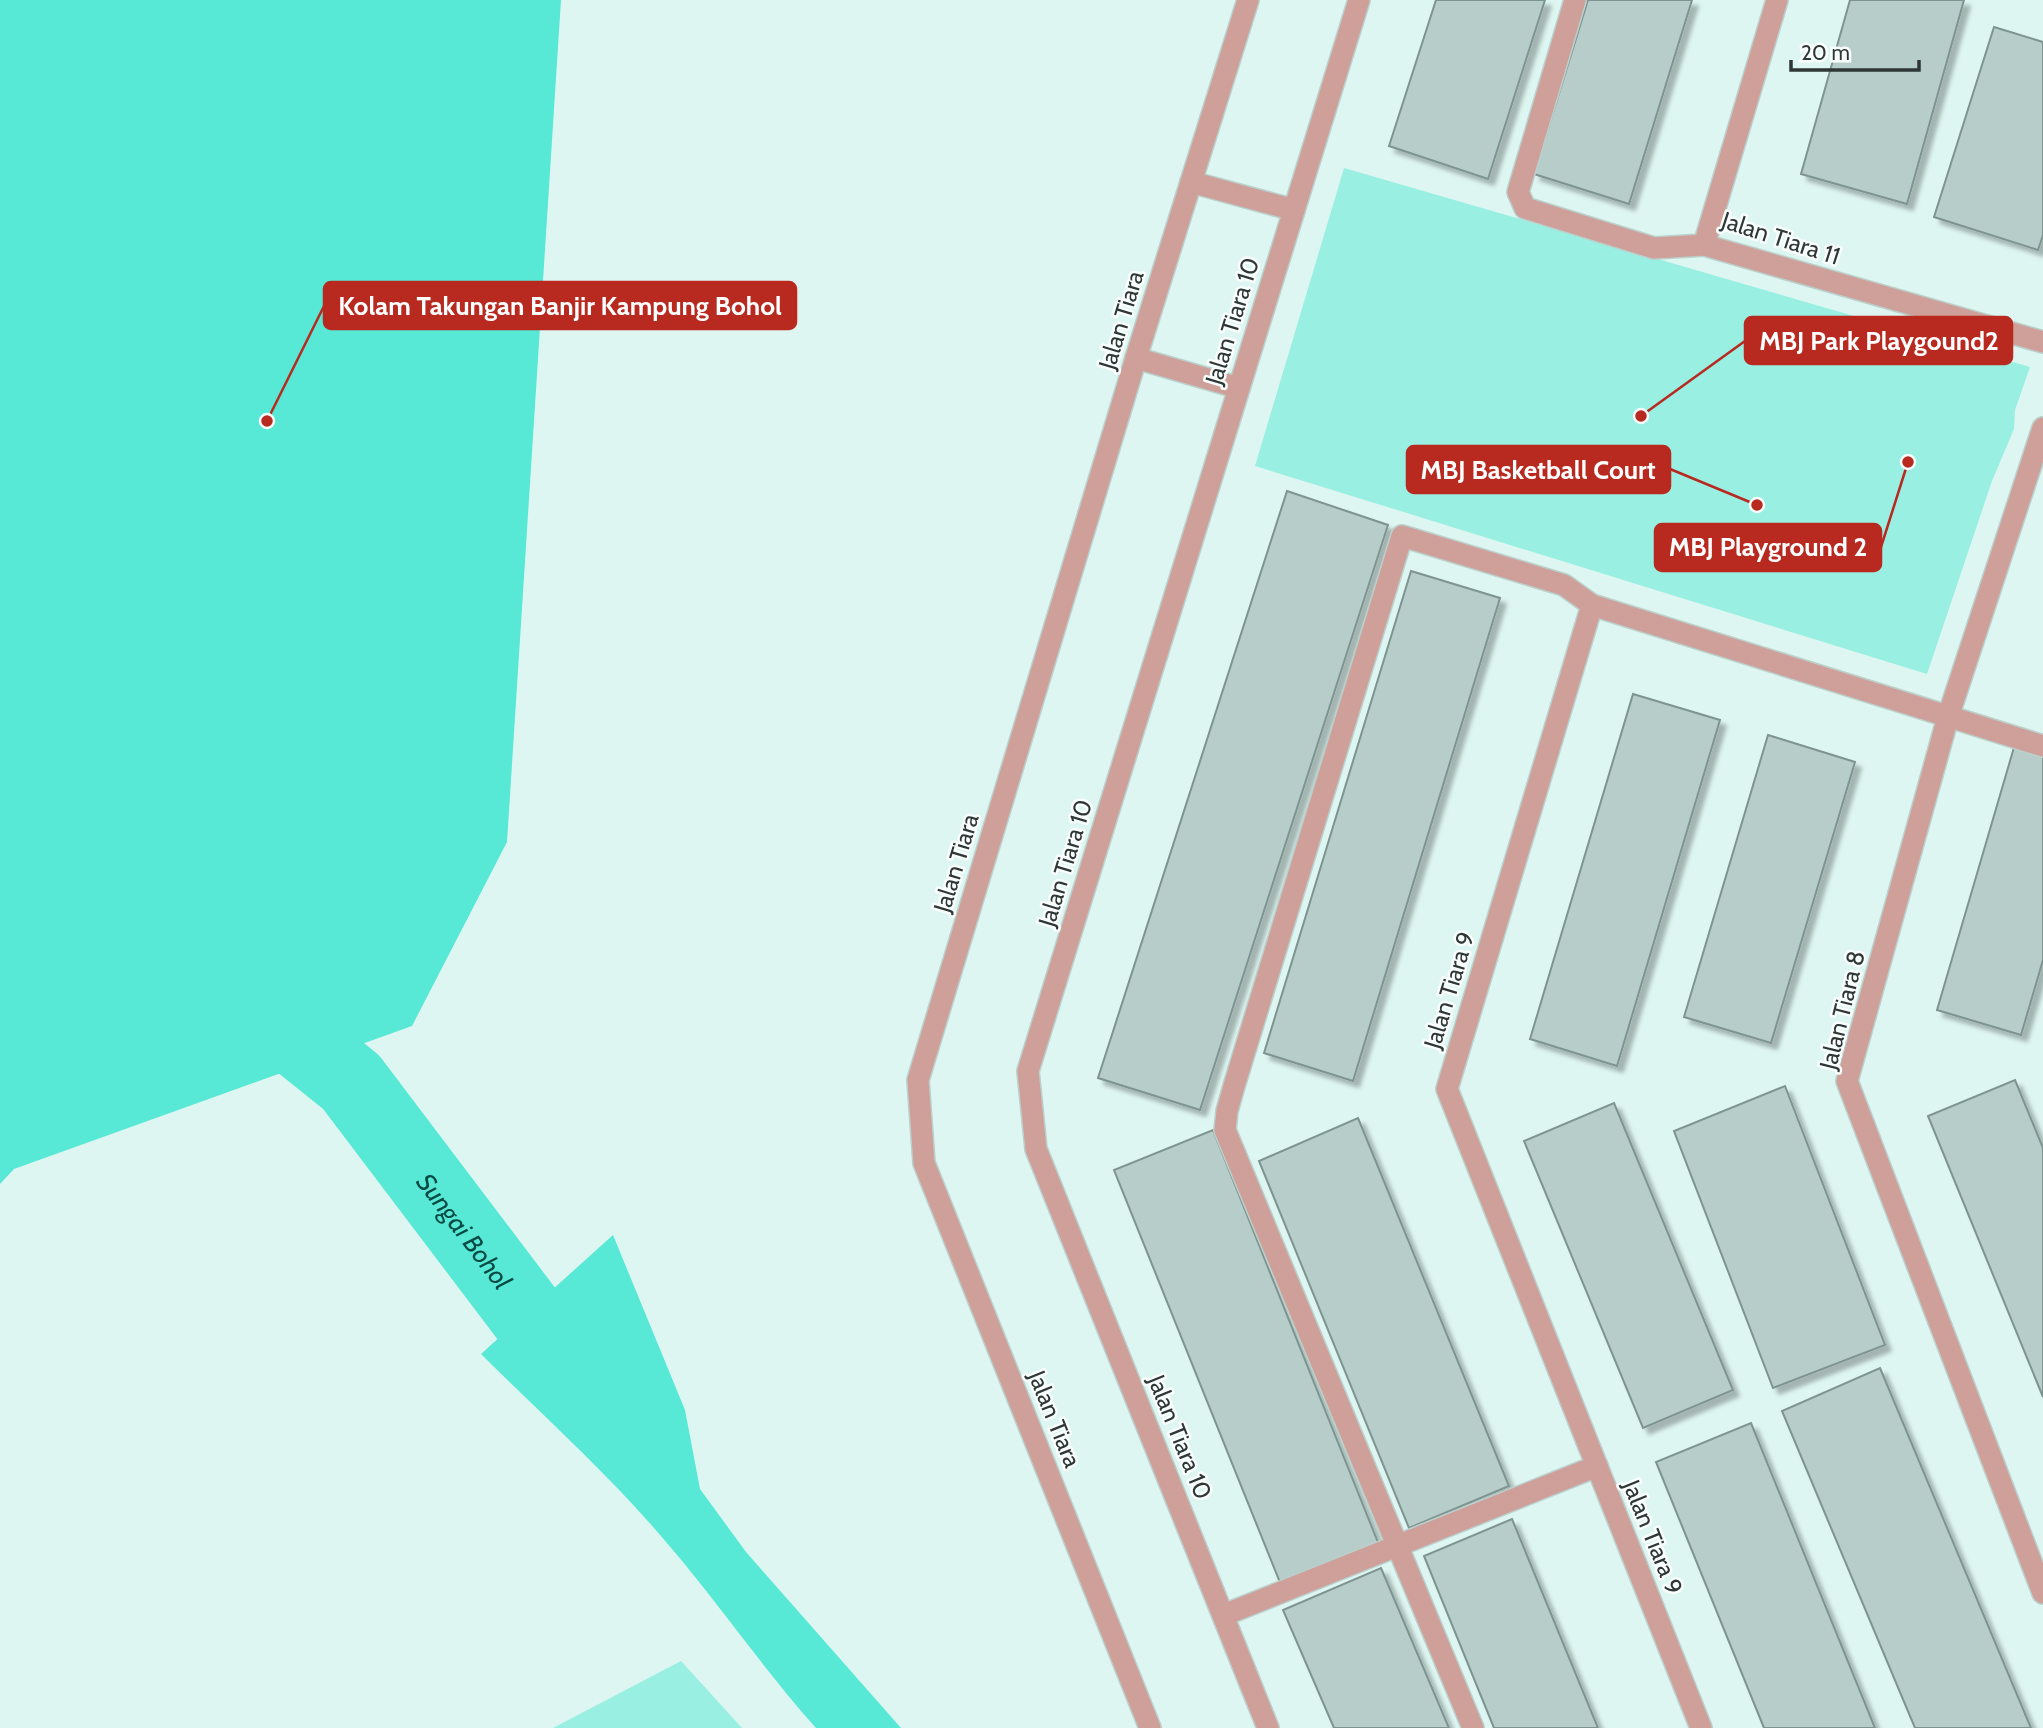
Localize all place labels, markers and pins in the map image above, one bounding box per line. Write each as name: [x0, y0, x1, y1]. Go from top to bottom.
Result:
callout: Kolam Takungan Banjir Kampung Bohol: [324, 282, 796, 329]
callout: MBJ Park Playgound2: [1745, 317, 2012, 364]
callout: MBJ Basketball Court: [1407, 446, 1670, 493]
callout: MBJ Playground 2: [1655, 524, 1881, 571]

